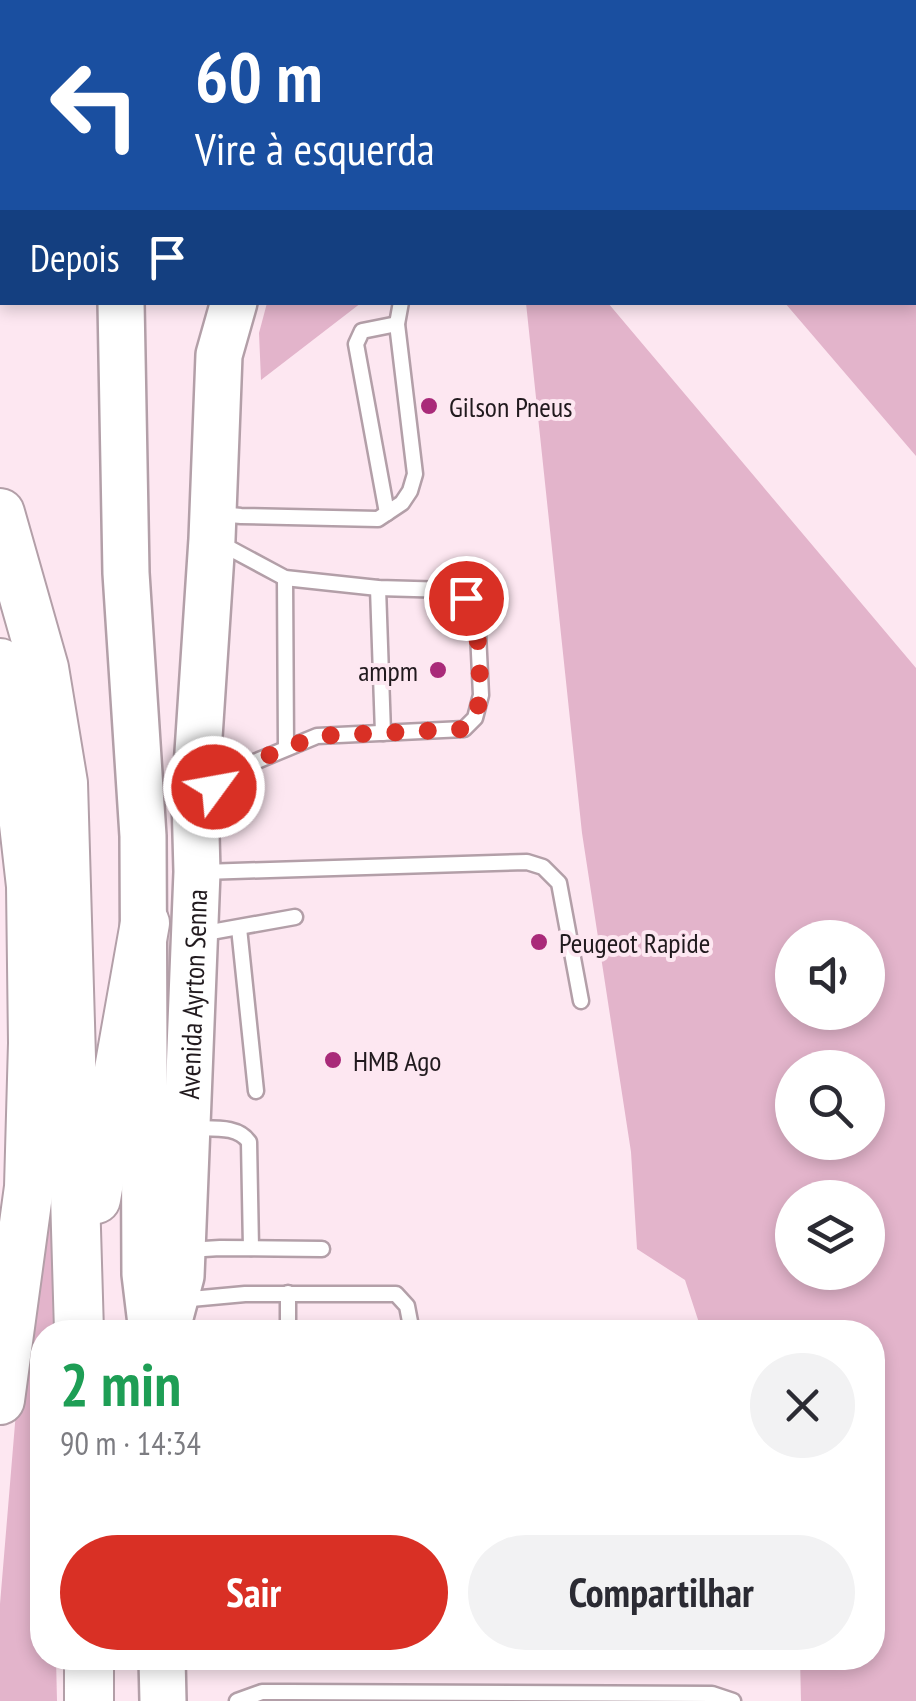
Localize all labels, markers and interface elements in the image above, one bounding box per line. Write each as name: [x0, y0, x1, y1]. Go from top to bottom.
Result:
text: 60 m: [195, 31, 323, 121]
icon: left: [30, 40, 160, 170]
text: Vire à esquerda: [195, 119, 435, 177]
icon: arrive: [140, 230, 195, 285]
text: Depois: [30, 233, 120, 282]
place label: Gilson Pneus: [449, 388, 573, 425]
marker: Gilson Pneus: [418, 395, 440, 417]
pin: [424, 556, 509, 641]
icon: arrive: [439, 571, 494, 626]
place label: ampm: [358, 652, 418, 689]
marker: ampm: [427, 659, 449, 681]
position arrow: [162, 735, 266, 839]
street label: Avenida Ayrton Senna: [170, 888, 215, 1100]
map controls: [775, 920, 885, 1290]
button: sound: [775, 920, 885, 1030]
place label: Peugeot Rapide: [559, 924, 710, 961]
marker: Peugeot Rapide: [528, 931, 550, 953]
place label: HMB Ago: [353, 1042, 441, 1079]
marker: HMB Ago: [322, 1049, 344, 1071]
button: search: [775, 1050, 885, 1160]
button: layers: [775, 1180, 885, 1290]
text: 2 min: [60, 1345, 181, 1423]
button: close: [750, 1353, 855, 1458]
text: 90 m · 14:34: [60, 1422, 201, 1464]
button: Sair: [60, 1535, 448, 1650]
button: Compartilhar: [468, 1535, 855, 1650]

